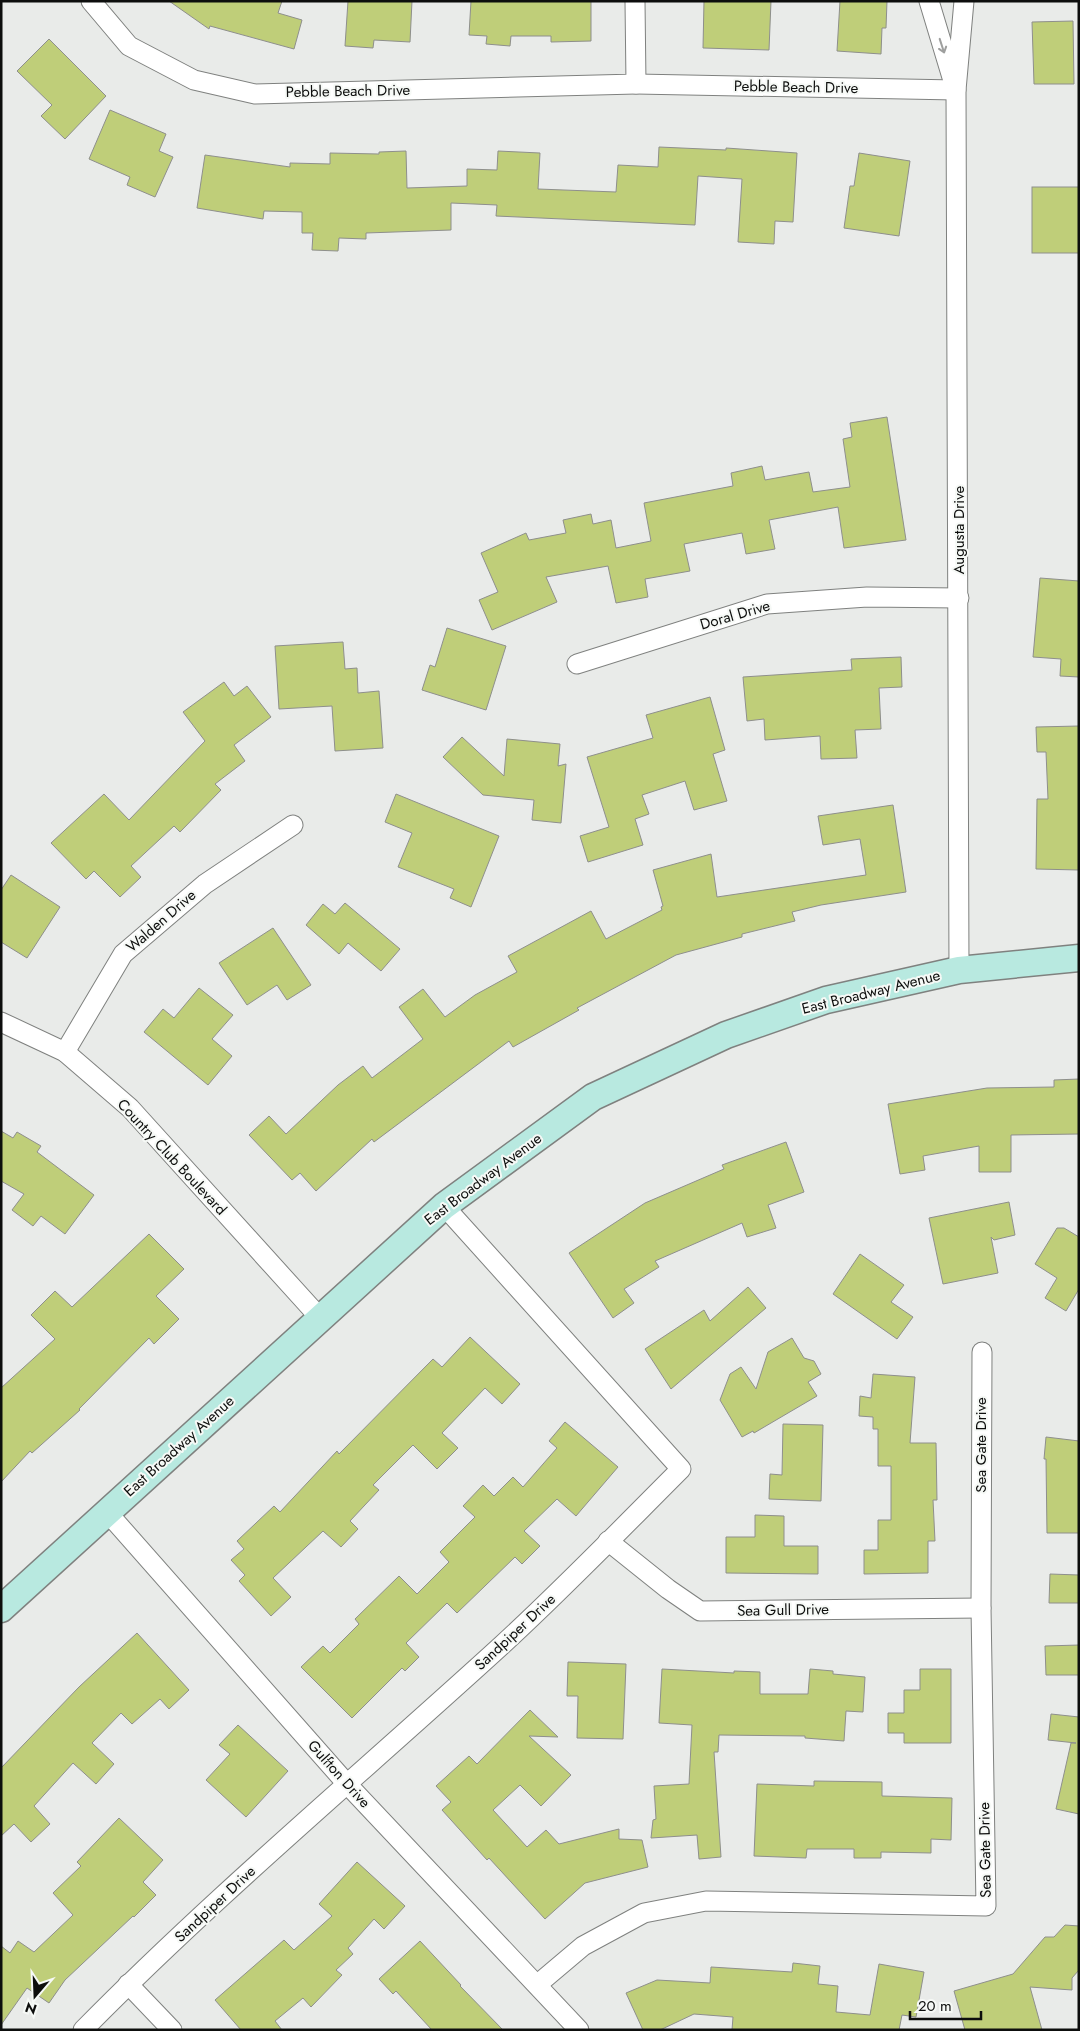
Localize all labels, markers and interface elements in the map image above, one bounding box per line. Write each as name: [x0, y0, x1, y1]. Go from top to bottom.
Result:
one-way arrow: [938, 38, 947, 53]
street label: Pebble Beach Drive: [734, 75, 859, 99]
street label: Pebble Beach Drive: [286, 79, 411, 103]
street label: Augusta Drive: [948, 485, 970, 574]
street label: Doral Drive: [697, 594, 773, 636]
street label: Walden Drive: [121, 884, 201, 958]
street label: East Broadway Avenue: [799, 964, 943, 1020]
street label: Country Club Boulevard: [112, 1094, 232, 1220]
street label: East Broadway Avenue: [420, 1127, 547, 1231]
street label: East Broadway Avenue: [119, 1390, 239, 1502]
street label: Sea Gate Drive: [970, 1397, 992, 1493]
street label: Sandpiper Drive: [470, 1588, 561, 1675]
street label: Sea Gull Drive: [737, 1598, 829, 1622]
street label: Gulfton Drive: [302, 1735, 376, 1813]
street label: Sea Gate Drive: [973, 1802, 997, 1898]
street label: Sandpiper Drive: [170, 1860, 261, 1947]
north arrow: [10, 1971, 60, 2021]
scale bar: [910, 1988, 981, 2020]
text: 20 m: [918, 1995, 952, 2017]
text: N: [22, 1997, 39, 2020]

